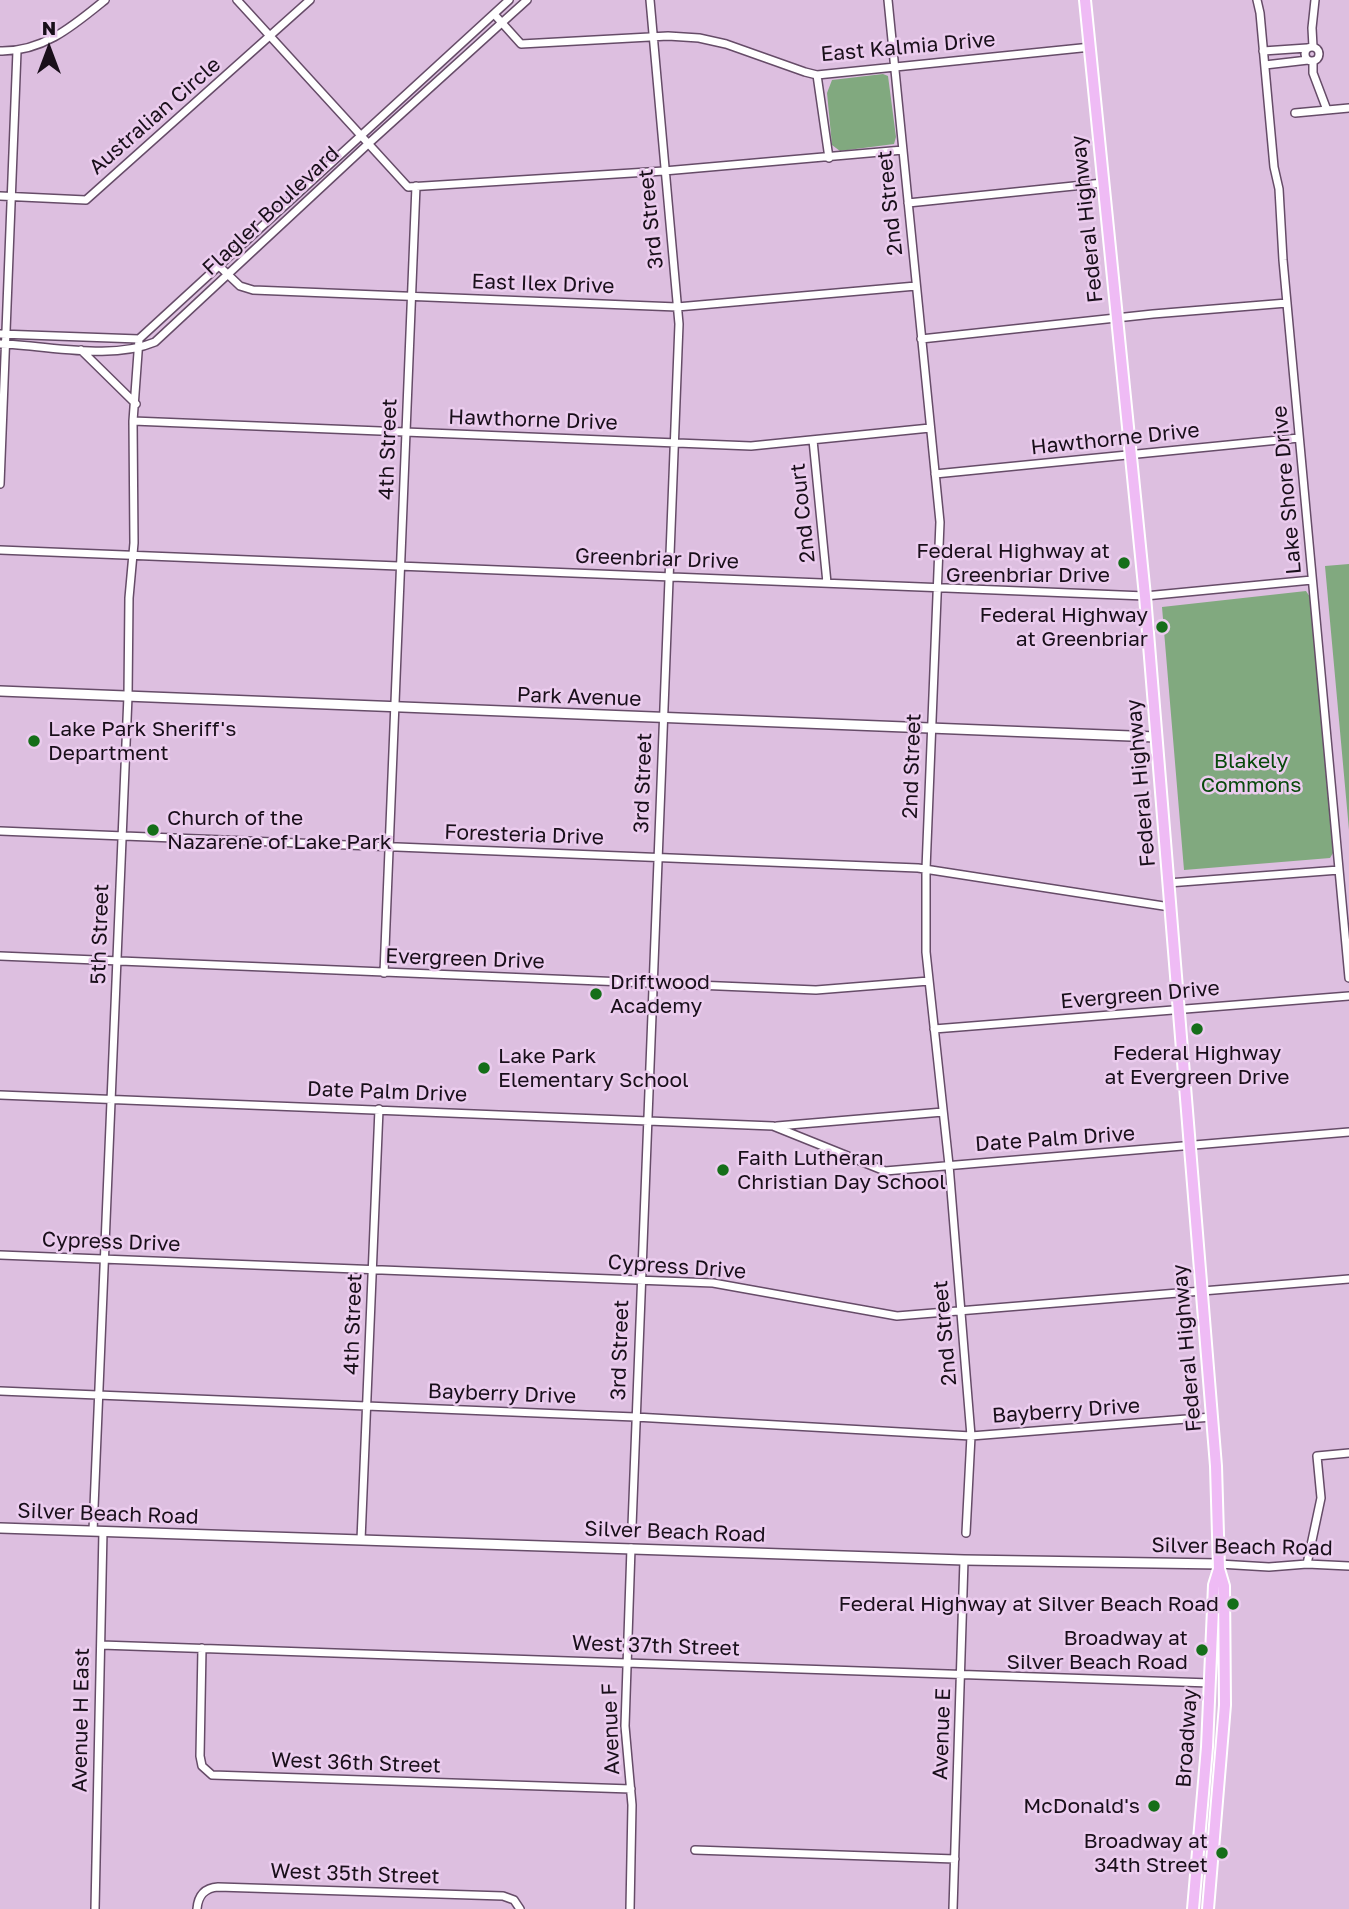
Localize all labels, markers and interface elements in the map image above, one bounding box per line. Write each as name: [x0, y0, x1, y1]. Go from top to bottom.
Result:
north arrow: [14, 14, 84, 84]
text: N: [42, 16, 56, 39]
street label: East Kalmia Drive: [819, 27, 997, 67]
street label: Australian Circle: [84, 52, 226, 180]
street label: Federal Highway: [1066, 134, 1108, 304]
street label: Flagler Boulevard: [197, 141, 345, 281]
street label: 2nd Street: [872, 149, 908, 257]
street label: 3rd Street: [633, 168, 669, 270]
street label: East Ilex Drive: [471, 269, 615, 299]
street label: 4th Street: [374, 398, 402, 500]
street label: Hawthorne Drive: [448, 404, 618, 436]
street label: Lake Shore Drive: [1267, 405, 1307, 575]
street label: Hawthorne Drive: [1029, 418, 1201, 460]
street label: 2nd Court: [785, 462, 821, 564]
place label: Federal Highway at Greenbriar Drive: [916, 538, 1110, 588]
street label: Greenbriar Drive: [575, 544, 739, 574]
marker: Federal Highway at Greenbriar Drive: [1116, 555, 1132, 571]
place label: Federal Highway at Greenbriar: [980, 602, 1148, 652]
marker: Federal Highway at Greenbriar: [1154, 619, 1170, 635]
street label: Park Avenue: [516, 682, 642, 712]
street label: Federal Highway: [1121, 698, 1161, 868]
street label: 2nd Street: [898, 713, 926, 819]
place label: Lake Park Sheriff's Department: [48, 716, 236, 766]
street label: 3rd Street: [629, 732, 657, 834]
marker: Lake Park Sheriff's Department: [26, 733, 42, 749]
park label: Blakely Commons: [1201, 748, 1301, 798]
place label: Church of the Nazarene of Lake Park: [167, 805, 392, 855]
street label: Foresteria Drive: [444, 820, 604, 850]
marker: Church of the Nazarene of Lake Park: [145, 822, 161, 838]
street label: 5th Street: [86, 883, 114, 985]
street label: Evergreen Drive: [385, 944, 545, 974]
place label: Driftwood Academy: [610, 969, 710, 1019]
street label: Evergreen Drive: [1059, 975, 1221, 1015]
marker: Driftwood Academy: [588, 986, 604, 1002]
marker: Federal Highway at Evergreen Drive: [1189, 1021, 1205, 1037]
place label: Federal Highway at Evergreen Drive: [1105, 1040, 1289, 1090]
place label: Lake Park Elementary School: [498, 1043, 689, 1093]
marker: Lake Park Elementary School: [476, 1060, 492, 1076]
street label: Date Palm Drive: [307, 1077, 467, 1107]
street label: Date Palm Drive: [974, 1121, 1136, 1157]
place label: Faith Lutheran Christian Day School: [737, 1145, 946, 1195]
marker: Faith Lutheran Christian Day School: [715, 1162, 731, 1178]
street label: Cypress Drive: [41, 1227, 181, 1257]
street label: Cypress Drive: [607, 1250, 747, 1284]
street label: Federal Highway: [1167, 1263, 1207, 1433]
street label: 4th Street: [339, 1273, 367, 1375]
street label: 2nd Street: [928, 1279, 962, 1387]
street label: 3rd Street: [606, 1299, 634, 1401]
street label: Bayberry Drive: [427, 1379, 577, 1409]
street label: Bayberry Drive: [991, 1393, 1141, 1429]
street label: Silver Beach Road: [17, 1498, 199, 1530]
street label: Silver Beach Road: [584, 1516, 766, 1548]
street label: Silver Beach Road: [1151, 1533, 1333, 1561]
place label: Federal Highway at Silver Beach Road: [839, 1591, 1219, 1617]
marker: Federal Highway at Silver Beach Road: [1225, 1596, 1241, 1612]
place label: Broadway at Silver Beach Road: [1006, 1625, 1188, 1675]
street label: West 37th Street: [571, 1630, 741, 1662]
marker: Broadway at Silver Beach Road: [1194, 1642, 1210, 1658]
street label: Avenue H East: [67, 1647, 95, 1793]
street label: Avenue F: [597, 1683, 625, 1775]
street label: Avenue E: [928, 1687, 956, 1781]
street label: Broadway: [1171, 1688, 1203, 1788]
street label: West 36th Street: [271, 1747, 441, 1779]
place label: McDonald's: [1023, 1793, 1140, 1819]
marker: McDonald's: [1146, 1798, 1162, 1814]
place label: Broadway at 34th Street: [1083, 1828, 1208, 1878]
marker: Broadway at 34th Street: [1214, 1845, 1230, 1861]
street label: West 35th Street: [270, 1858, 440, 1890]

